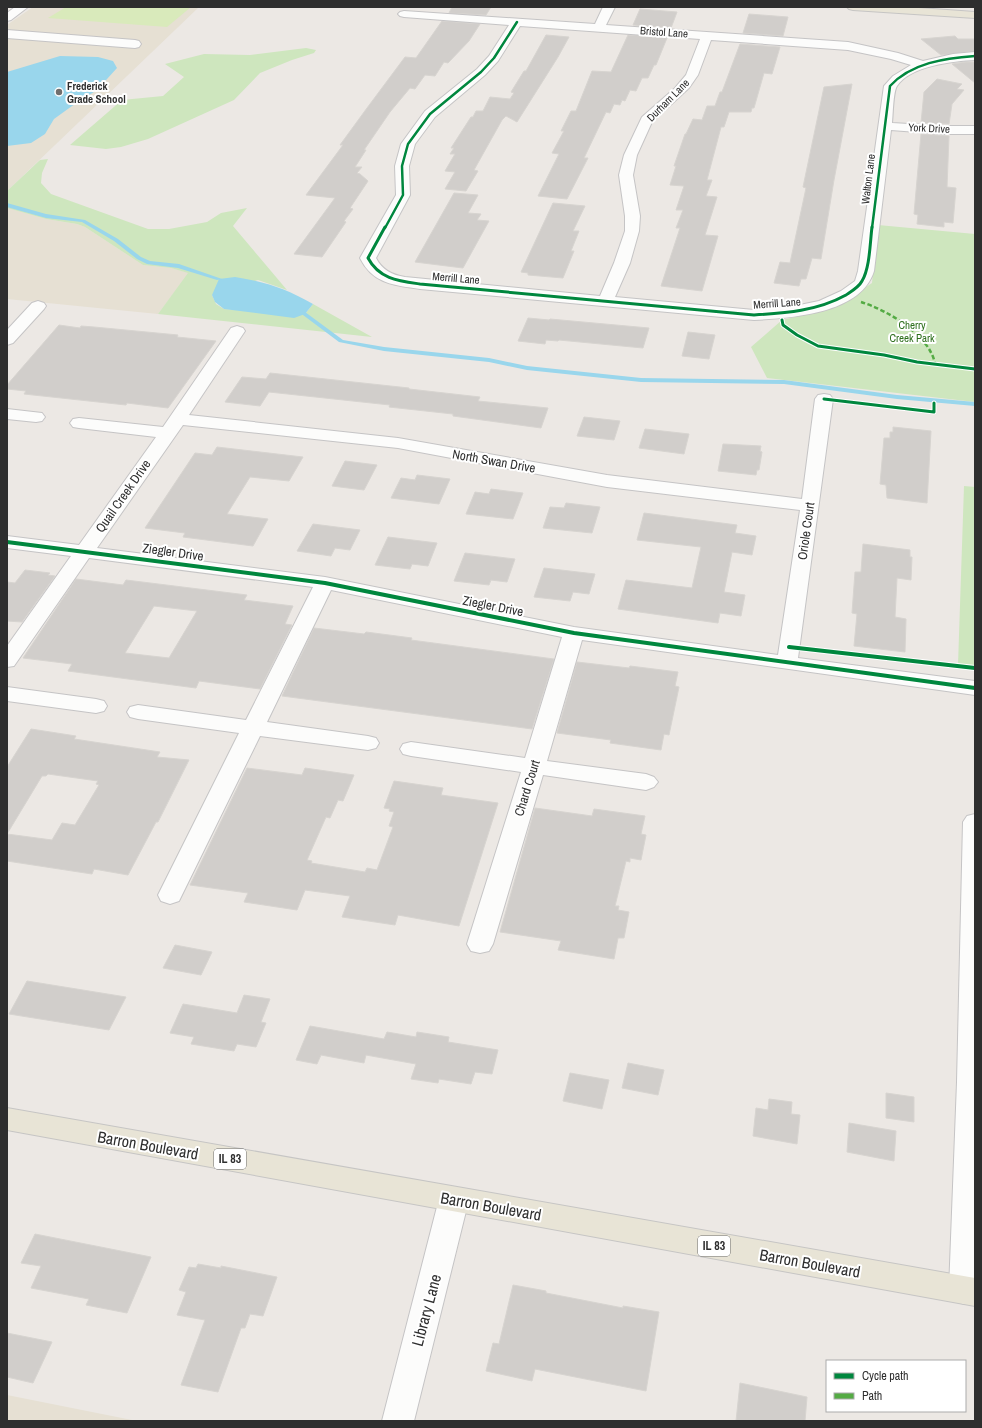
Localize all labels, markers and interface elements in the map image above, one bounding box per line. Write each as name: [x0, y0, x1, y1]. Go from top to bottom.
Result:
street label: Bristol Lane: [640, 23, 688, 41]
street label: Durham Lane: [644, 76, 692, 124]
place label: Frederick Grade School: [67, 79, 126, 106]
marker: Frederick Grade School: [54, 87, 64, 97]
street label: York Drive: [908, 120, 950, 136]
street label: Walton Lane: [858, 153, 878, 205]
street label: Merrill Lane: [432, 269, 480, 287]
street label: Merrill Lane: [753, 294, 801, 312]
park label: Cherry Creek Park: [889, 318, 935, 345]
street label: North Swan Drive: [451, 445, 537, 477]
street label: Quail Creek Drive: [92, 456, 154, 536]
street label: Oriole Court: [794, 501, 818, 561]
street label: Ziegler Drive: [141, 539, 205, 565]
street label: Ziegler Drive: [461, 592, 525, 620]
street label: Chard Court: [510, 758, 544, 818]
street label: Barron Boulevard: [96, 1125, 200, 1165]
road number: IL 83: [214, 1149, 246, 1169]
street label: Barron Boulevard: [439, 1186, 543, 1226]
road number: IL 83: [698, 1236, 730, 1256]
street label: Barron Boulevard: [758, 1243, 862, 1283]
street label: Library Lane: [406, 1272, 446, 1348]
legend: [826, 1360, 966, 1412]
text: Cycle path: [862, 1368, 909, 1384]
text: Path: [862, 1388, 882, 1404]

